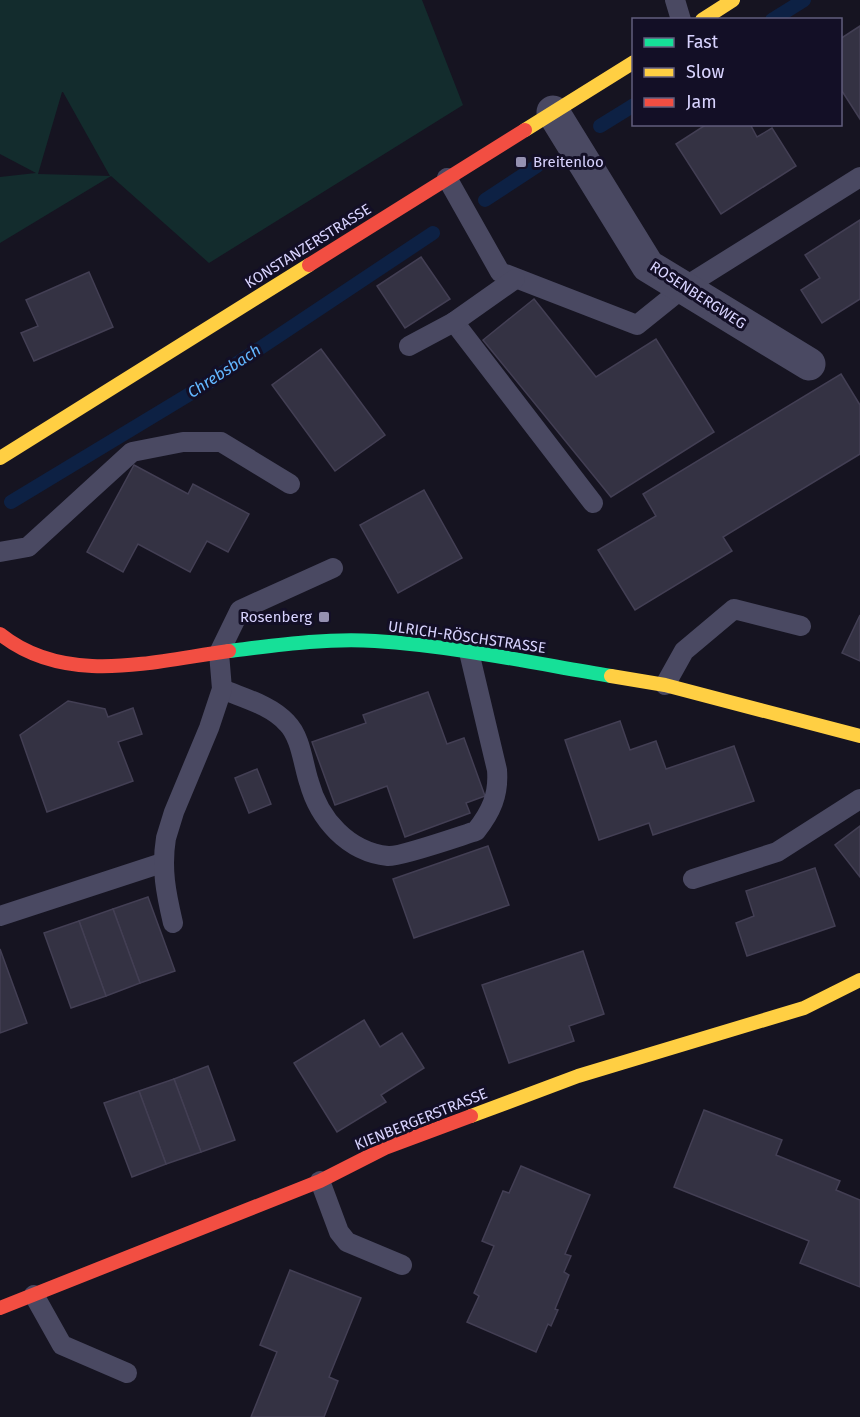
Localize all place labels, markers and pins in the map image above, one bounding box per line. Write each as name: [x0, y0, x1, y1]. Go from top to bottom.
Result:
place label: Breitenloo: [533, 153, 604, 171]
marker: Breitenloo: [514, 155, 528, 169]
place label: Rosenberg: [240, 608, 312, 626]
marker: Rosenberg: [317, 610, 331, 624]

